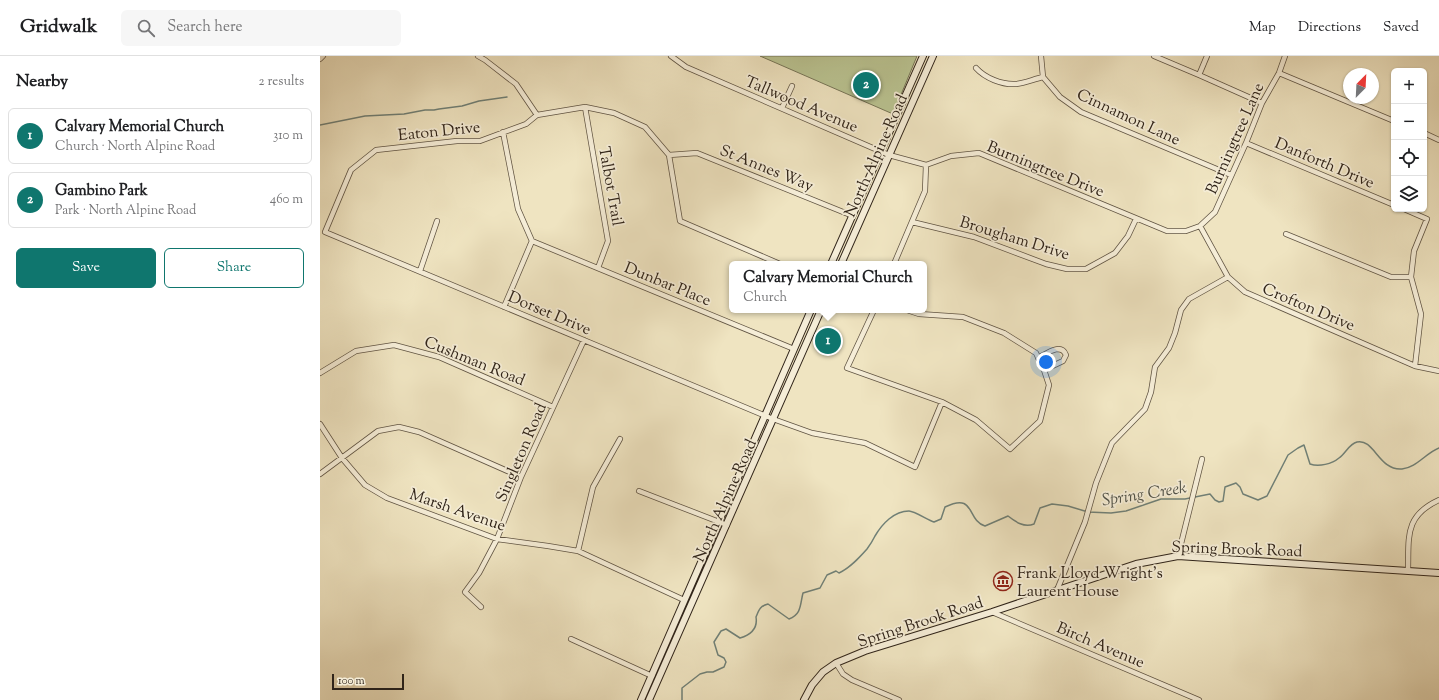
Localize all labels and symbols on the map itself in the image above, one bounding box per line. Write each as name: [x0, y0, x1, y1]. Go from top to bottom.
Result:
north arrow: [1343, 68, 1379, 104]
pin: 2: [853, 70, 879, 100]
street label: Tallwood Avenue: [741, 71, 861, 140]
street label: Burningtree Lane: [1201, 80, 1271, 198]
street label: Cinnamon Lane: [1072, 84, 1184, 152]
street label: North Alpine Road: [840, 91, 915, 221]
street label: Eaton Drive: [397, 117, 481, 148]
street label: Danforth Drive: [1271, 133, 1377, 196]
street label: Burningtree Drive: [983, 136, 1107, 204]
street label: St Annes Way: [716, 140, 816, 199]
street label: Talbot Trail: [591, 145, 628, 229]
street label: Brougham Drive: [957, 212, 1072, 267]
street label: Dunbar Place: [620, 257, 714, 313]
street label: Crofton Drive: [1258, 278, 1358, 338]
street label: Dorset Drive: [504, 286, 594, 342]
pin: 1: [815, 326, 841, 356]
street label: Cushman Road: [420, 332, 528, 393]
your location: [1036, 352, 1056, 372]
street label: Singleton Road: [491, 400, 554, 506]
street label: North Alpine Road: [689, 436, 764, 566]
water label: Spring Creek: [1100, 476, 1189, 514]
street label: Marsh Avenue: [406, 484, 508, 539]
street label: Spring Brook Road: [1171, 537, 1303, 564]
place label: Frank Lloyd Wright's Laurent House: [1017, 563, 1163, 604]
museum icon: Frank Lloyd Wright's Laurent House: [992, 570, 1014, 592]
street label: Spring Brook Road: [855, 592, 987, 655]
street label: Birch Avenue: [1052, 617, 1148, 675]
scale bar: [332, 672, 404, 691]

